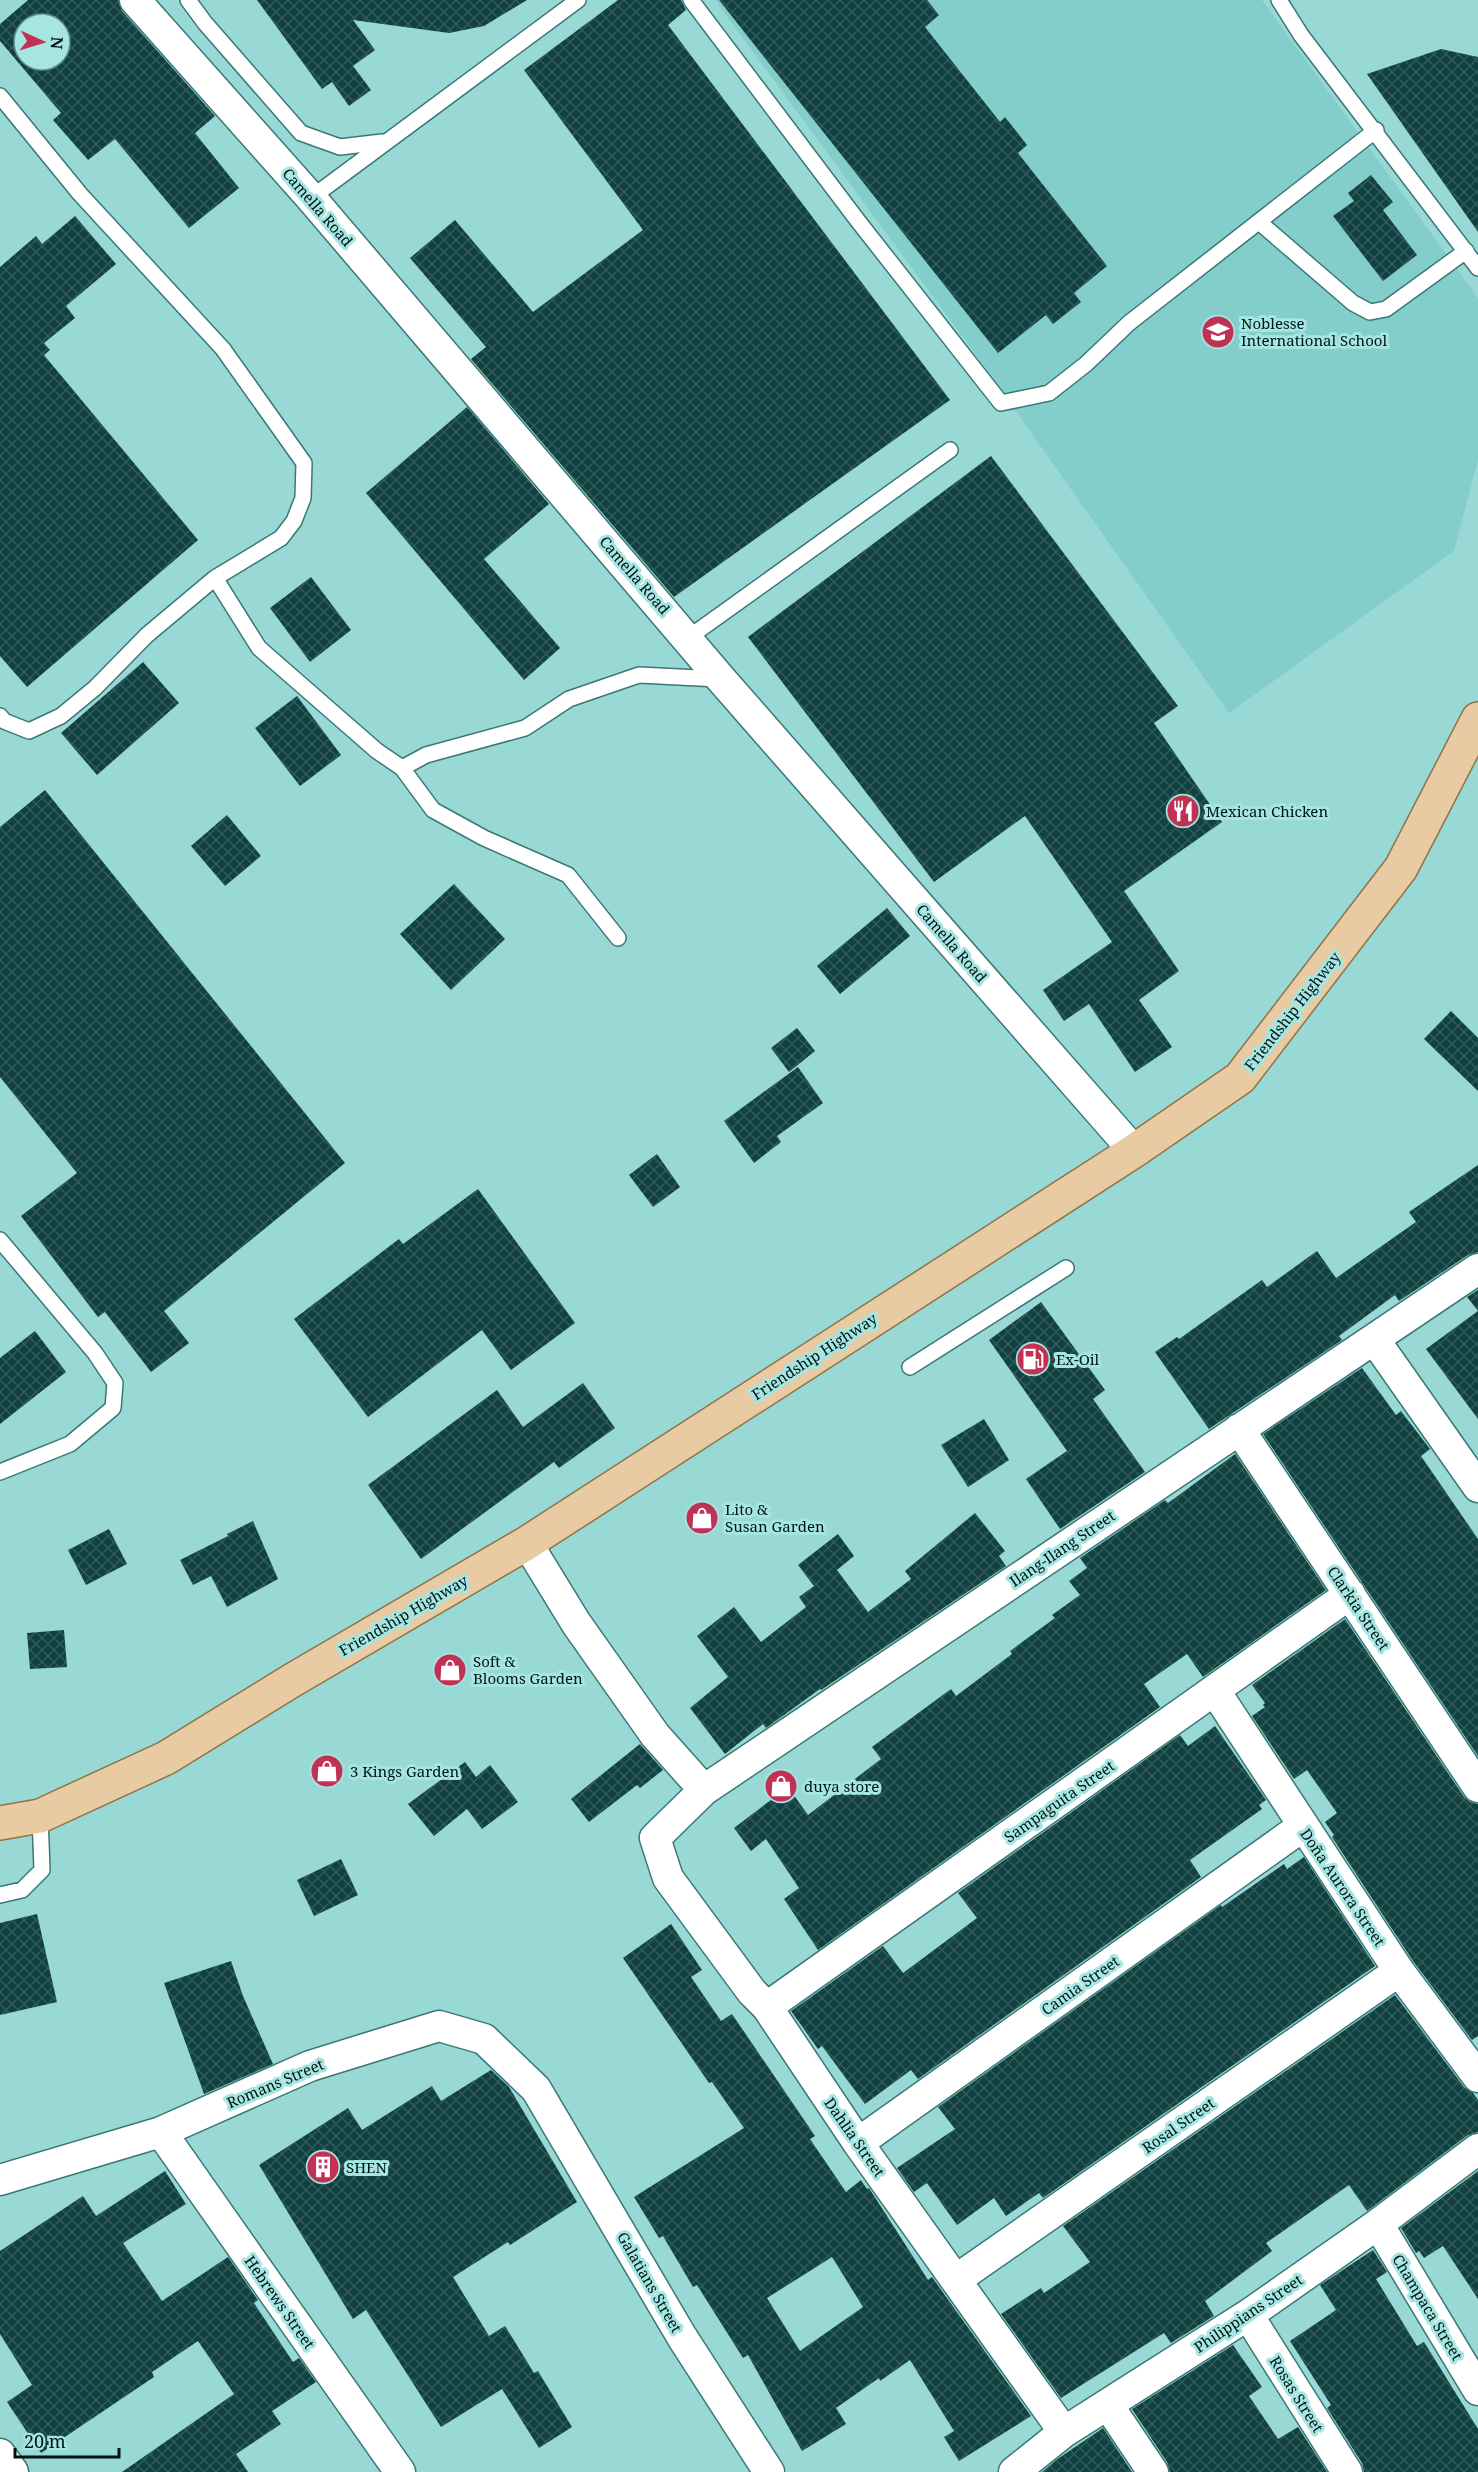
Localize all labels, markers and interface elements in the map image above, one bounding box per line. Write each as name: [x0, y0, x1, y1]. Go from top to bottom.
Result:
north arrow: [12, 12, 72, 72]
text: N: [46, 36, 68, 50]
street label: Camella Road: [278, 164, 358, 250]
place label: Noblesse International School: [1241, 313, 1387, 350]
school or university icon: Noblesse International School: [1200, 314, 1236, 350]
street label: Camella Road: [595, 532, 675, 618]
restaurant icon: Mexican Chicken: [1165, 793, 1201, 829]
place label: Mexican Chicken: [1206, 801, 1328, 821]
street label: Camella Road: [912, 900, 992, 986]
street label: Friendship Highway: [1239, 947, 1345, 1075]
street label: Friendship Highway: [747, 1308, 881, 1404]
fuel station icon: Ex-Oil: [1015, 1341, 1051, 1377]
place label: Ex-Oil: [1056, 1349, 1100, 1369]
place label: Lito & Susan Garden: [725, 1499, 825, 1536]
shop icon: Lito & Susan Garden: [684, 1500, 720, 1536]
street label: Ilang-Ilang Street: [1005, 1505, 1119, 1591]
street label: Clarkia Street: [1324, 1562, 1394, 1654]
street label: Friendship Highway: [335, 1570, 472, 1660]
place label: Soft & Blooms Garden: [473, 1651, 583, 1688]
shop icon: Soft & Blooms Garden: [432, 1652, 468, 1688]
shop icon: 3 Kings Garden: [309, 1753, 345, 1789]
street label: Sampaguita Street: [1000, 1755, 1118, 1847]
place label: 3 Kings Garden: [350, 1761, 459, 1781]
shop icon: duya store: [763, 1768, 799, 1804]
place label: duya store: [804, 1776, 879, 1796]
street label: Doña Aurora Street: [1296, 1824, 1390, 1950]
street label: Camia Street: [1037, 1951, 1123, 2019]
street label: Romans Street: [224, 2054, 326, 2112]
street label: Dahlia Street: [820, 2093, 890, 2181]
street label: Rosal Street: [1138, 2093, 1218, 2157]
building icon: SHEN: [305, 2149, 341, 2185]
place label: SHEN: [346, 2157, 387, 2177]
street label: Galatians Street: [613, 2228, 687, 2336]
street label: Champaca Street: [1388, 2250, 1468, 2364]
street label: Hebrews Street: [240, 2251, 320, 2353]
street label: Philippians Street: [1190, 2269, 1306, 2357]
street label: Rosas Street: [1266, 2352, 1328, 2436]
scale bar: [15, 2421, 118, 2459]
text: 20 m: [24, 2429, 66, 2453]

